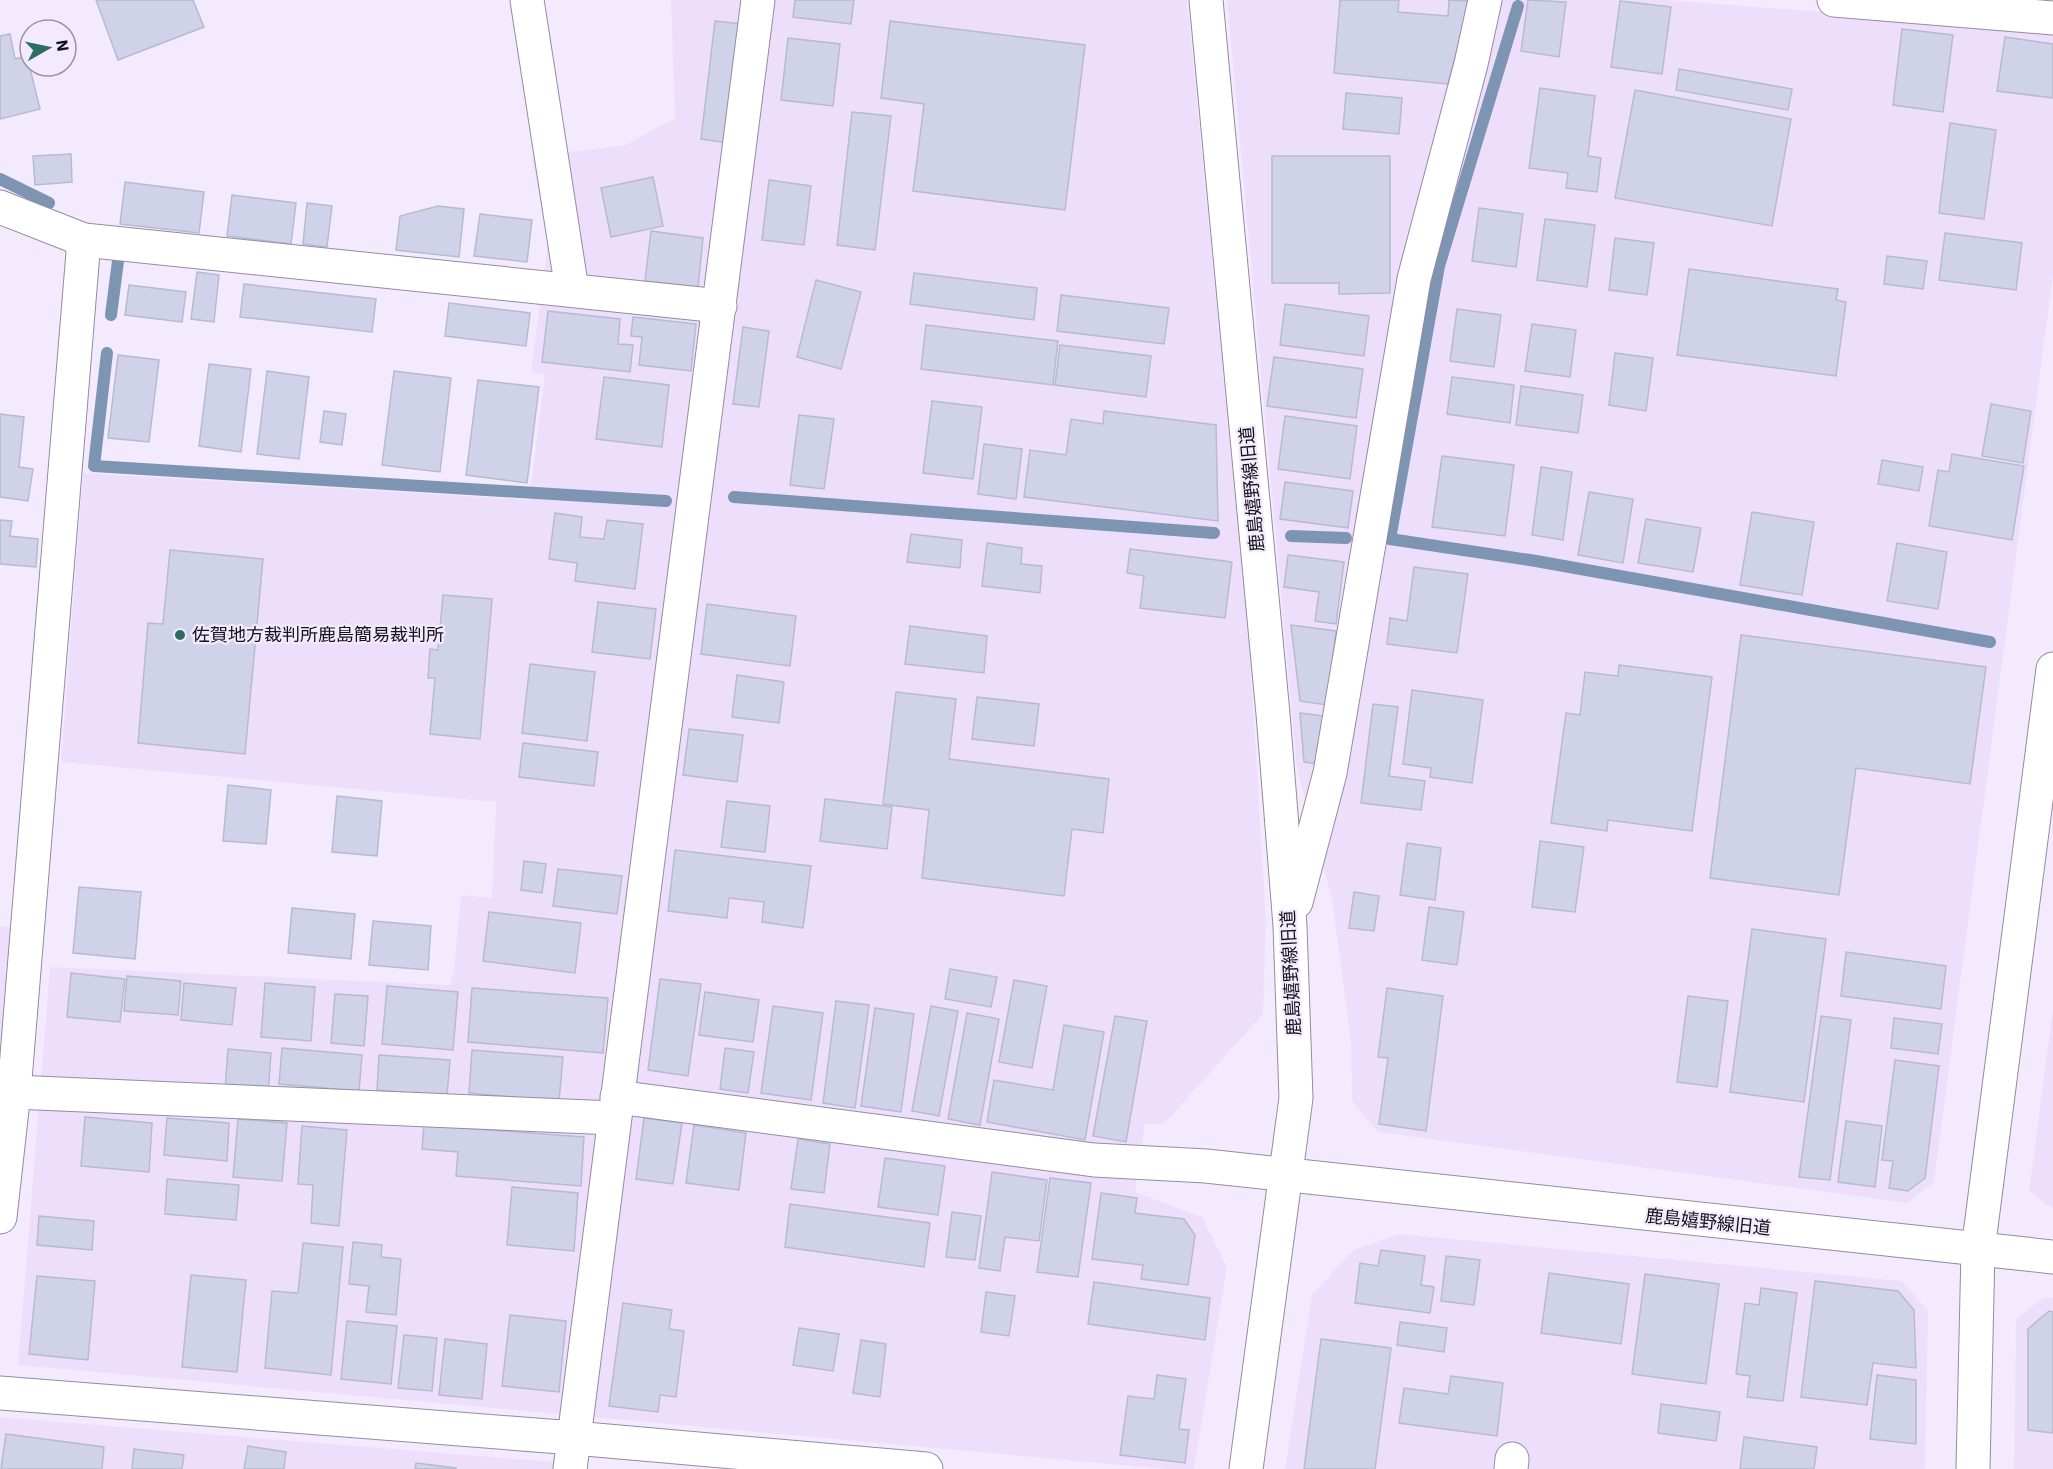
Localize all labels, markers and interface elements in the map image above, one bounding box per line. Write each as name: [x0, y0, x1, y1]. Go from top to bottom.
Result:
north arrow: [18, 18, 78, 78]
text: N: [52, 38, 74, 53]
street label: 鹿島嬉野線旧道: [1235, 425, 1268, 553]
place label: 佐賀地方裁判所鹿島簡易裁判所: [192, 623, 444, 646]
marker: 佐賀地方裁判所鹿島簡易裁判所: [173, 628, 187, 642]
street label: 鹿島嬉野線旧道: [1276, 910, 1305, 1037]
street label: 鹿島嬉野線旧道: [1644, 1203, 1772, 1240]

